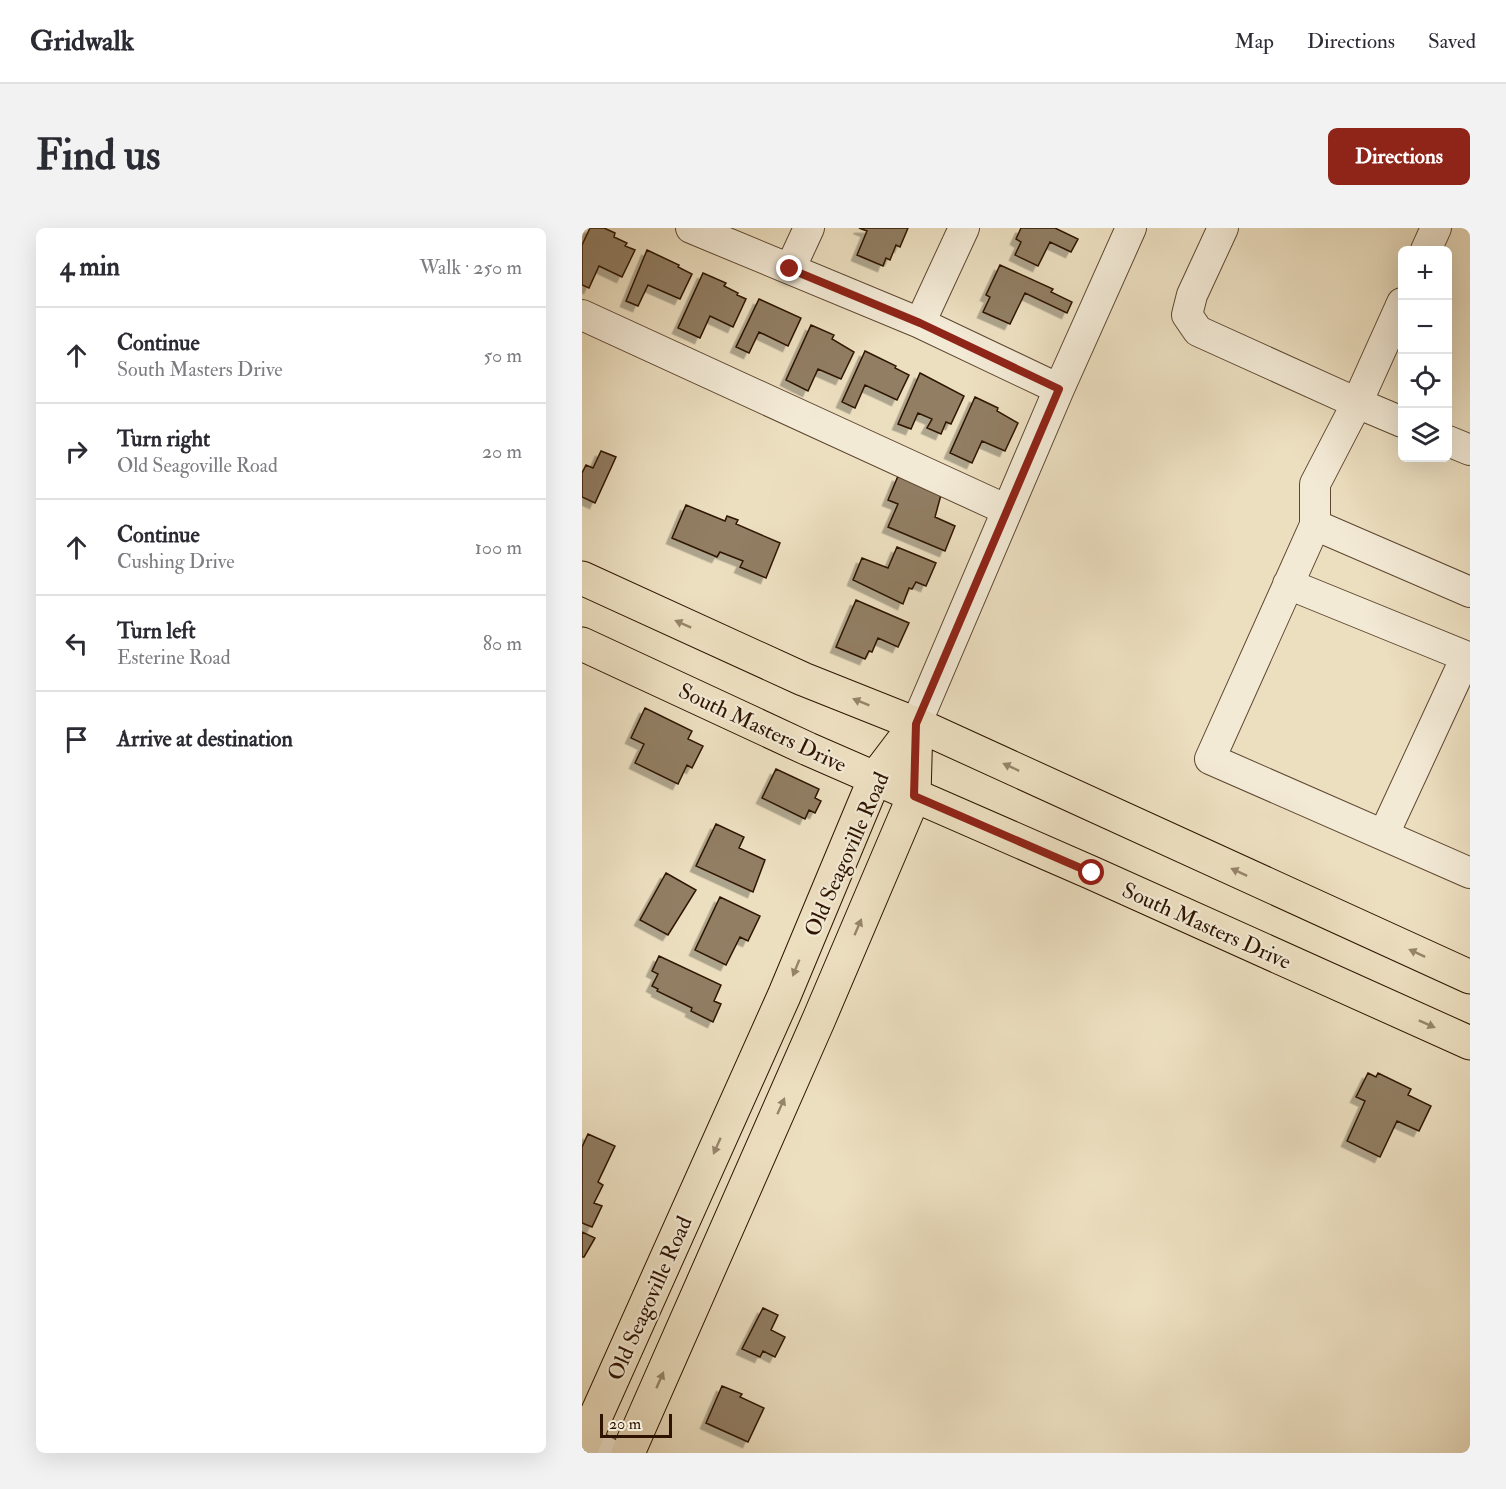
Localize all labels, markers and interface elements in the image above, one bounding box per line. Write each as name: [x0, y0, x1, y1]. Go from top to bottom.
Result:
text: Gridwalk: [30, 24, 134, 59]
text: Map: [1234, 28, 1274, 55]
text: Directions: [1307, 28, 1395, 55]
text: Saved: [1428, 28, 1476, 55]
button: Directions: [1328, 128, 1470, 185]
text: Find us: [36, 130, 160, 182]
map controls: [1398, 246, 1452, 462]
button: +: [1398, 246, 1452, 300]
text: 4 min: [60, 251, 120, 283]
text: Walk · 250 m: [419, 255, 522, 280]
route end: [776, 255, 802, 281]
button: −: [1398, 300, 1452, 354]
text: Continue: [117, 329, 200, 357]
icon: ahead: [60, 339, 93, 372]
text: 50 m: [483, 343, 522, 368]
button: locate: [1398, 354, 1452, 408]
text: South Masters Drive: [117, 357, 283, 382]
button: layers: [1398, 408, 1452, 462]
text: Turn right: [117, 425, 210, 453]
icon: right: [60, 435, 93, 468]
text: 20 m: [482, 439, 522, 464]
text: Old Seagoville Road: [117, 453, 278, 478]
text: Continue: [117, 521, 200, 549]
icon: ahead: [60, 531, 93, 564]
text: 100 m: [475, 535, 522, 560]
text: Cushing Drive: [117, 549, 235, 574]
text: Turn left: [117, 617, 196, 645]
one-way arrow: [673, 619, 691, 629]
icon: left: [60, 627, 93, 660]
text: 80 m: [483, 631, 522, 656]
text: Esterine Road: [117, 645, 231, 670]
street label: South Masters Drive: [674, 677, 851, 779]
one-way arrow: [852, 697, 870, 707]
icon: arrive: [60, 723, 93, 756]
text: Arrive at destination: [117, 725, 293, 753]
one-way arrow: [1002, 763, 1019, 772]
street label: Old Seagoville Road: [798, 768, 896, 941]
route start: [1078, 859, 1104, 885]
one-way arrow: [1230, 867, 1248, 877]
street label: South Masters Drive: [1118, 876, 1296, 976]
one-way arrow: [853, 917, 863, 935]
one-way arrow: [1407, 948, 1425, 958]
one-way arrow: [791, 959, 800, 977]
one-way arrow: [1419, 1019, 1437, 1029]
one-way arrow: [776, 1096, 786, 1114]
one-way arrow: [712, 1138, 722, 1156]
street label: Old Seagoville Road: [601, 1212, 699, 1385]
one-way arrow: [655, 1371, 665, 1389]
scale bar: [600, 1411, 672, 1438]
text: 20 m: [609, 1414, 641, 1434]

